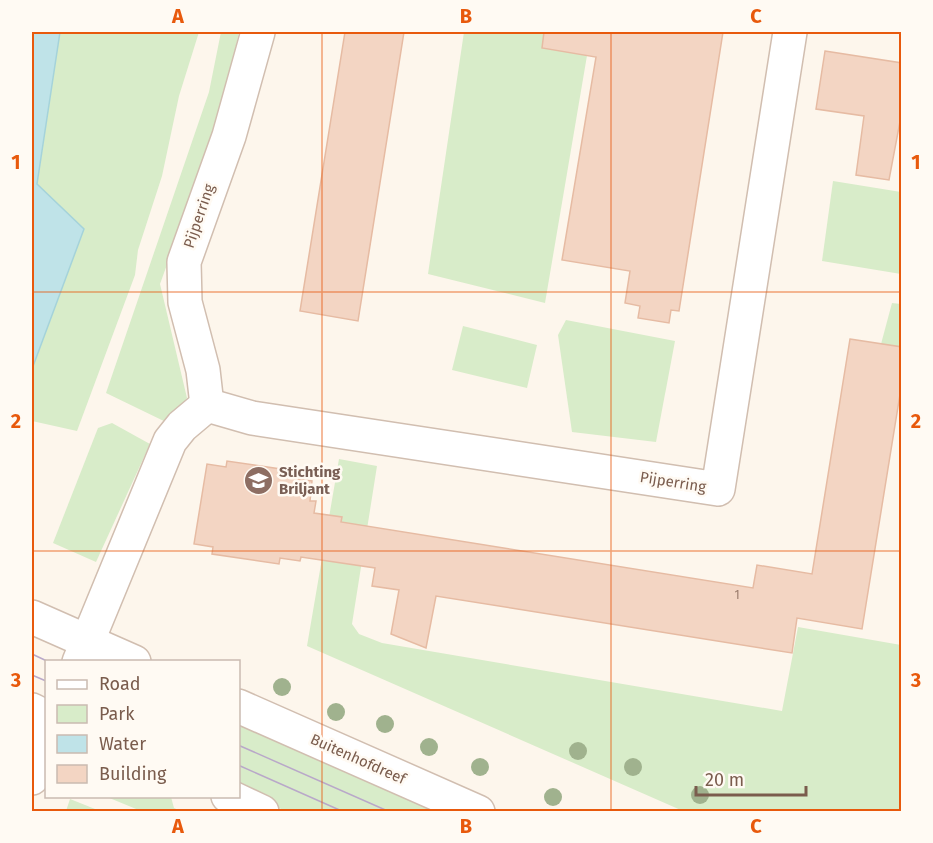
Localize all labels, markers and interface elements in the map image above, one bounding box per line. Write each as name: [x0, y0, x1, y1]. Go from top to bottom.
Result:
text: A: [171, 4, 185, 28]
text: B: [460, 4, 472, 28]
text: C: [750, 4, 762, 28]
text: 1: [11, 150, 21, 174]
text: 1: [911, 150, 921, 174]
street label: Pijperring: [180, 181, 218, 250]
text: 2: [11, 409, 21, 433]
text: 2: [911, 409, 921, 433]
place label: Stichting Briljant: [279, 463, 341, 498]
school or university icon: Stichting Briljant: [242, 465, 274, 497]
street label: Pijperring: [639, 468, 708, 496]
house number: 1: [734, 588, 740, 602]
legend: [45, 660, 240, 798]
text: 3: [10, 668, 21, 692]
text: 3: [910, 668, 921, 692]
text: Road: [99, 673, 141, 695]
text: Park: [99, 703, 135, 725]
street label: Buitenhofdreef: [308, 730, 409, 788]
text: Water: [99, 733, 146, 755]
scale bar: [696, 759, 806, 797]
text: Building: [99, 763, 167, 785]
text: 20 m: [705, 769, 744, 791]
text: A: [171, 814, 185, 838]
text: B: [460, 814, 472, 838]
text: C: [750, 814, 762, 838]

